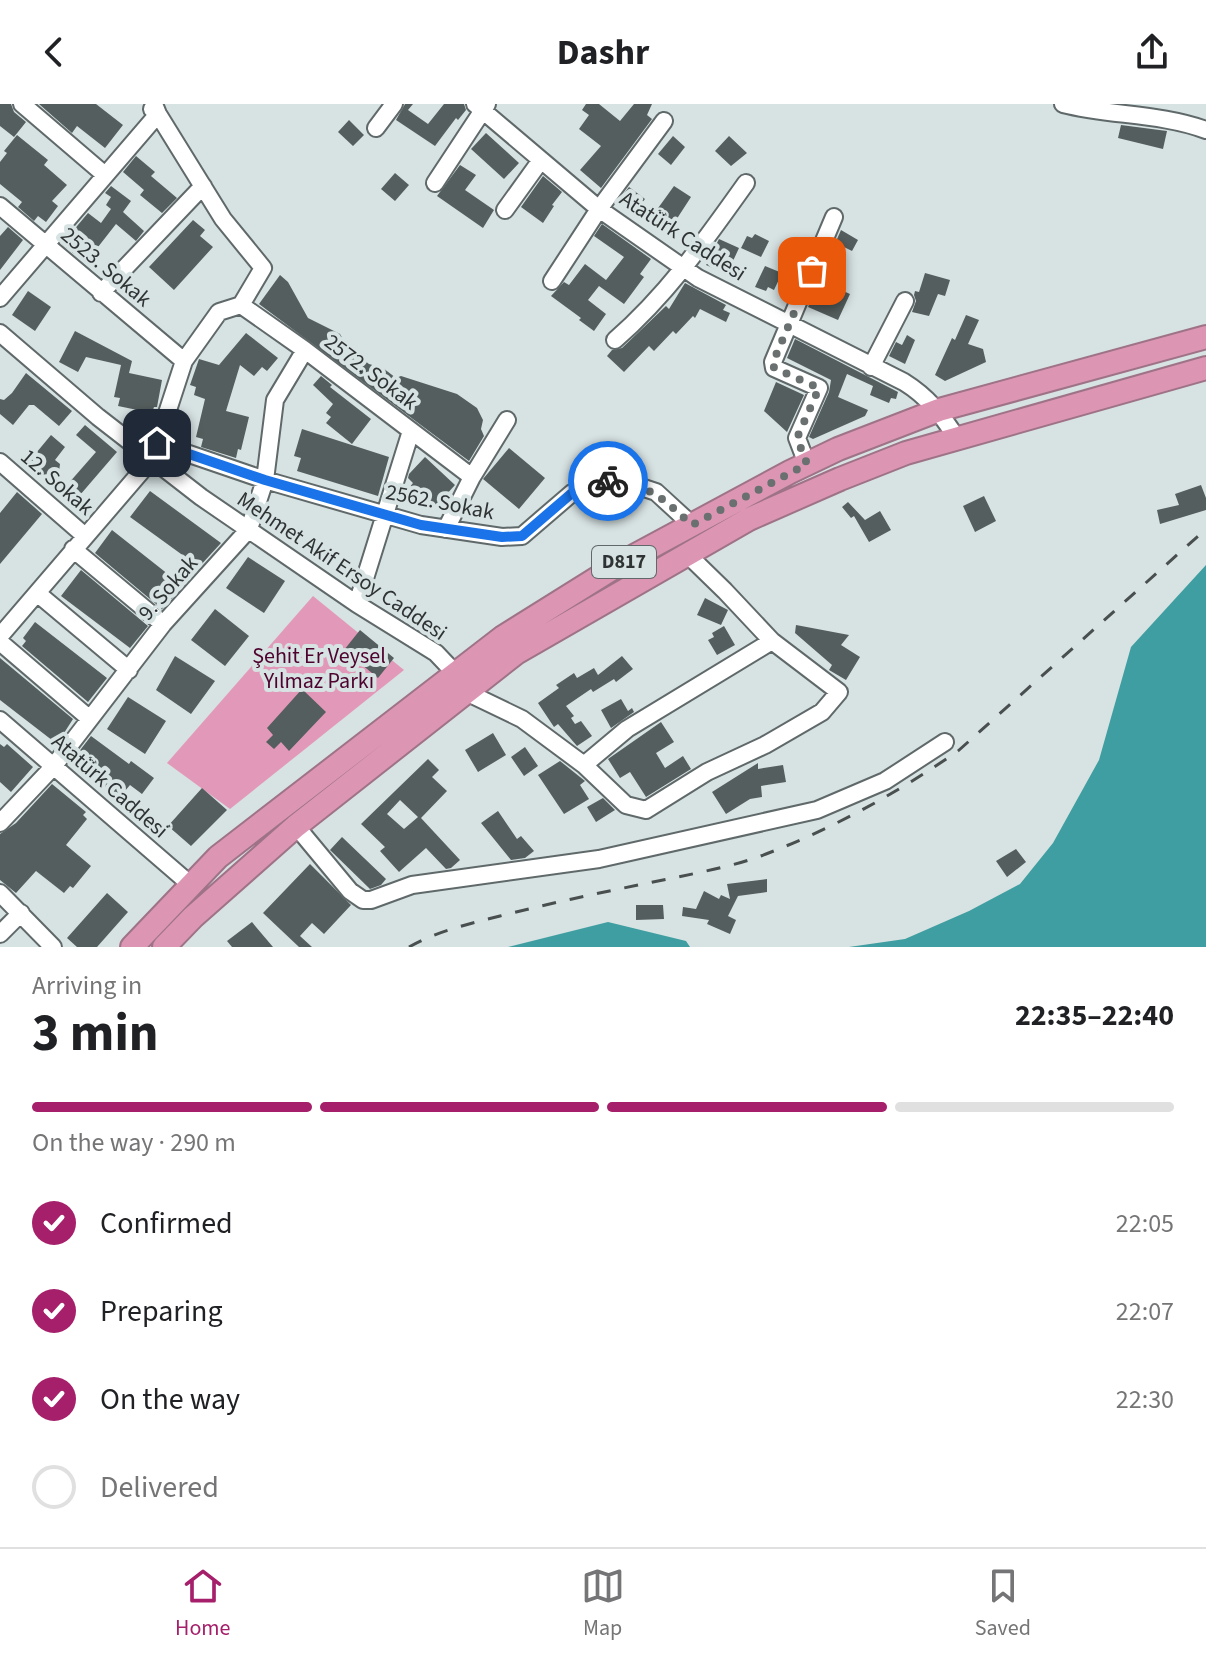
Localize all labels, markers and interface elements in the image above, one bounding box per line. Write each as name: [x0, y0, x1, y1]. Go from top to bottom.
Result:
text: Dashr: [557, 27, 649, 78]
icon: back: [32, 30, 76, 74]
icon: share: [1130, 30, 1174, 74]
street label: Atatürk Caddesi: [613, 183, 753, 289]
street label: 2523. Sokak: [54, 219, 158, 315]
pin: [778, 237, 846, 305]
icon: bag: [790, 249, 834, 293]
street label: 2572. Sokak: [317, 326, 425, 418]
pin: [123, 409, 191, 477]
icon: home: [135, 421, 179, 465]
street label: 12. Sokak: [13, 441, 101, 523]
courier: [568, 441, 648, 521]
icon: bike: [586, 459, 630, 503]
street label: 2562. Sokak: [383, 476, 497, 528]
street label: Mehmet Akif Ersoy Caddesi: [231, 484, 453, 648]
road number: D817: [592, 546, 656, 578]
street label: 9. Sokak: [131, 548, 205, 628]
park label: Şehit Er Veysel Yılmaz Parkı: [252, 640, 386, 697]
street label: Atatürk Caddesi: [45, 726, 175, 846]
text: Arriving in: [32, 967, 142, 1004]
text: 22:35–22:40: [1015, 994, 1174, 1037]
text: 3 min: [32, 997, 159, 1071]
text: On the way · 290 m: [32, 1124, 236, 1161]
icon: check: [32, 1201, 76, 1245]
text: Confirmed: [100, 1202, 233, 1245]
text: 22:05: [1116, 1205, 1174, 1242]
icon: check: [32, 1289, 76, 1333]
text: Preparing: [100, 1290, 223, 1333]
text: 22:07: [1116, 1293, 1174, 1330]
icon: check: [32, 1377, 76, 1421]
text: On the way: [100, 1378, 240, 1421]
text: 22:30: [1116, 1381, 1174, 1418]
text: Delivered: [100, 1466, 219, 1509]
tab: Home: [175, 1564, 230, 1644]
tab: Map: [581, 1564, 625, 1644]
tab: Saved: [975, 1564, 1031, 1644]

